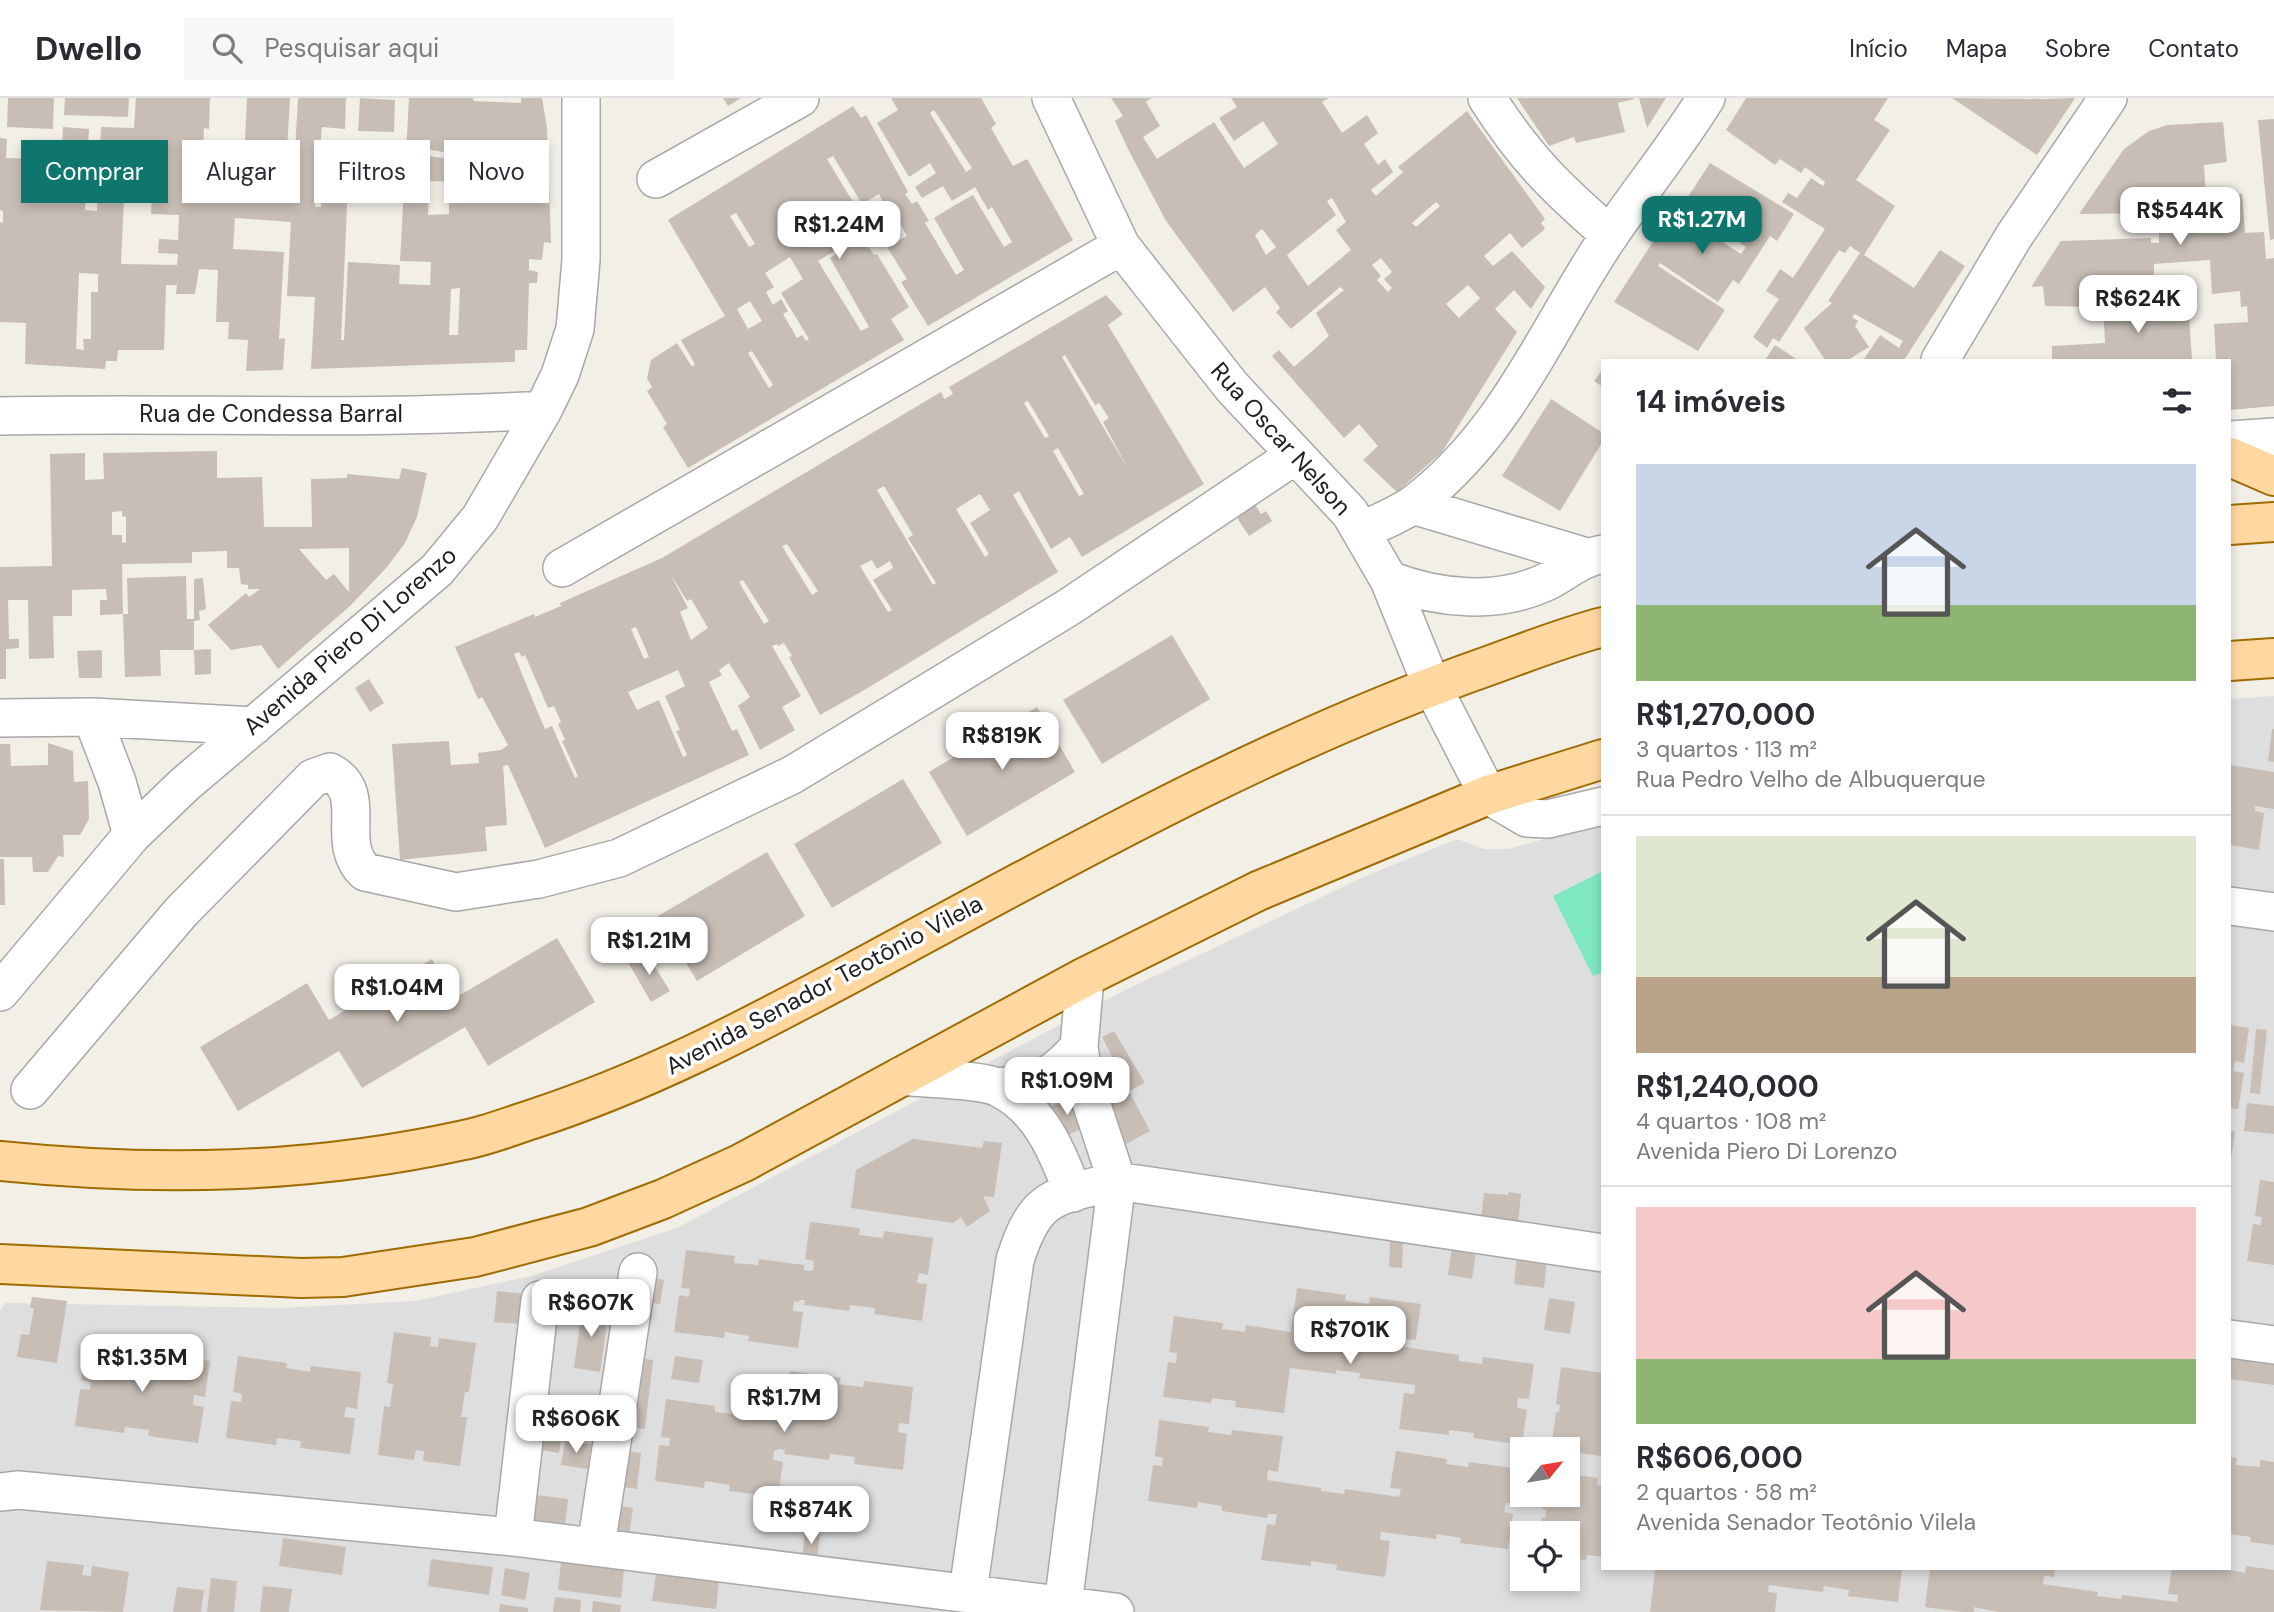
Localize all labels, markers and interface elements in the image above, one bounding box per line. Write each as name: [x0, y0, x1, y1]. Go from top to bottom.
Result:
search box: [184, 17, 674, 80]
text: Dwello: [35, 27, 142, 70]
icon: search: [208, 29, 246, 67]
text: Pesquisar aqui: [264, 31, 439, 65]
text: Início: [1849, 33, 1908, 64]
text: Mapa: [1946, 33, 2007, 64]
text: Sobre: [2045, 33, 2110, 64]
text: Contato: [2148, 33, 2239, 64]
chip: Comprar: [21, 140, 168, 203]
chip: Alugar: [182, 140, 300, 203]
chip: Filtros: [314, 140, 430, 203]
chip: Novo: [444, 140, 549, 203]
pin: R$544K: [2123, 188, 2237, 247]
text: R$544K: [2136, 195, 2224, 225]
pin: R$1.27M: [1637, 197, 1767, 256]
pin: R$1.24M: [774, 202, 904, 261]
text: R$1.27M: [1658, 204, 1746, 234]
text: R$1.24M: [793, 209, 885, 239]
pin: R$624K: [2081, 275, 2195, 335]
text: R$624K: [2095, 283, 2181, 313]
street label: Rua Oscar Nelson: [1204, 356, 1358, 522]
text: 14 imóveis: [1636, 382, 1786, 421]
icon: filters: [2158, 382, 2196, 420]
street label: Rua de Condessa Barral: [139, 398, 403, 429]
icon: home: [1853, 509, 1979, 635]
street label: Avenida Piero Di Lorenzo: [237, 539, 463, 742]
text: R$1,270,000: [1636, 695, 1815, 734]
pin: R$819K: [945, 712, 1059, 772]
text: R$819K: [962, 720, 1042, 750]
text: 3 quartos · 113 m²: [1636, 734, 1817, 764]
text: Rua Pedro Velho de Albuquerque: [1636, 764, 1986, 794]
icon: home: [1853, 881, 1979, 1007]
street label: Avenida Senador Teotônio Vilela: [660, 888, 988, 1082]
pin: R$1.21M: [584, 918, 714, 977]
text: R$1.21M: [607, 925, 691, 955]
pin: R$1.04M: [332, 964, 462, 1024]
text: R$1.04M: [350, 972, 444, 1002]
pin: R$1.09M: [1002, 1058, 1132, 1117]
text: R$1.09M: [1021, 1065, 1113, 1095]
text: R$1,240,000: [1636, 1067, 1819, 1106]
text: 4 quartos · 108 m²: [1636, 1106, 1826, 1136]
text: Avenida Piero Di Lorenzo: [1636, 1136, 1898, 1166]
icon: home: [1853, 1252, 1979, 1378]
pin: R$607K: [534, 1280, 648, 1339]
text: R$607K: [548, 1287, 634, 1317]
pin: R$701K: [1293, 1306, 1407, 1366]
text: R$701K: [1310, 1314, 1390, 1344]
pin: R$1.35M: [77, 1334, 207, 1394]
text: R$1.35M: [96, 1342, 188, 1372]
pin: R$1.7M: [727, 1374, 841, 1434]
text: R$1.7M: [747, 1382, 821, 1412]
pin: R$606K: [519, 1396, 633, 1455]
text: R$606K: [532, 1403, 620, 1433]
north arrow: [1510, 1437, 1580, 1507]
map controls: [1510, 1437, 1580, 1591]
text: R$606,000: [1636, 1438, 1803, 1477]
text: 2 quartos · 58 m²: [1636, 1477, 1817, 1507]
pin: R$874K: [754, 1486, 868, 1546]
text: R$874K: [769, 1494, 853, 1524]
text: Avenida Senador Teotônio Vilela: [1636, 1507, 1976, 1537]
button: locate: [1510, 1521, 1580, 1591]

